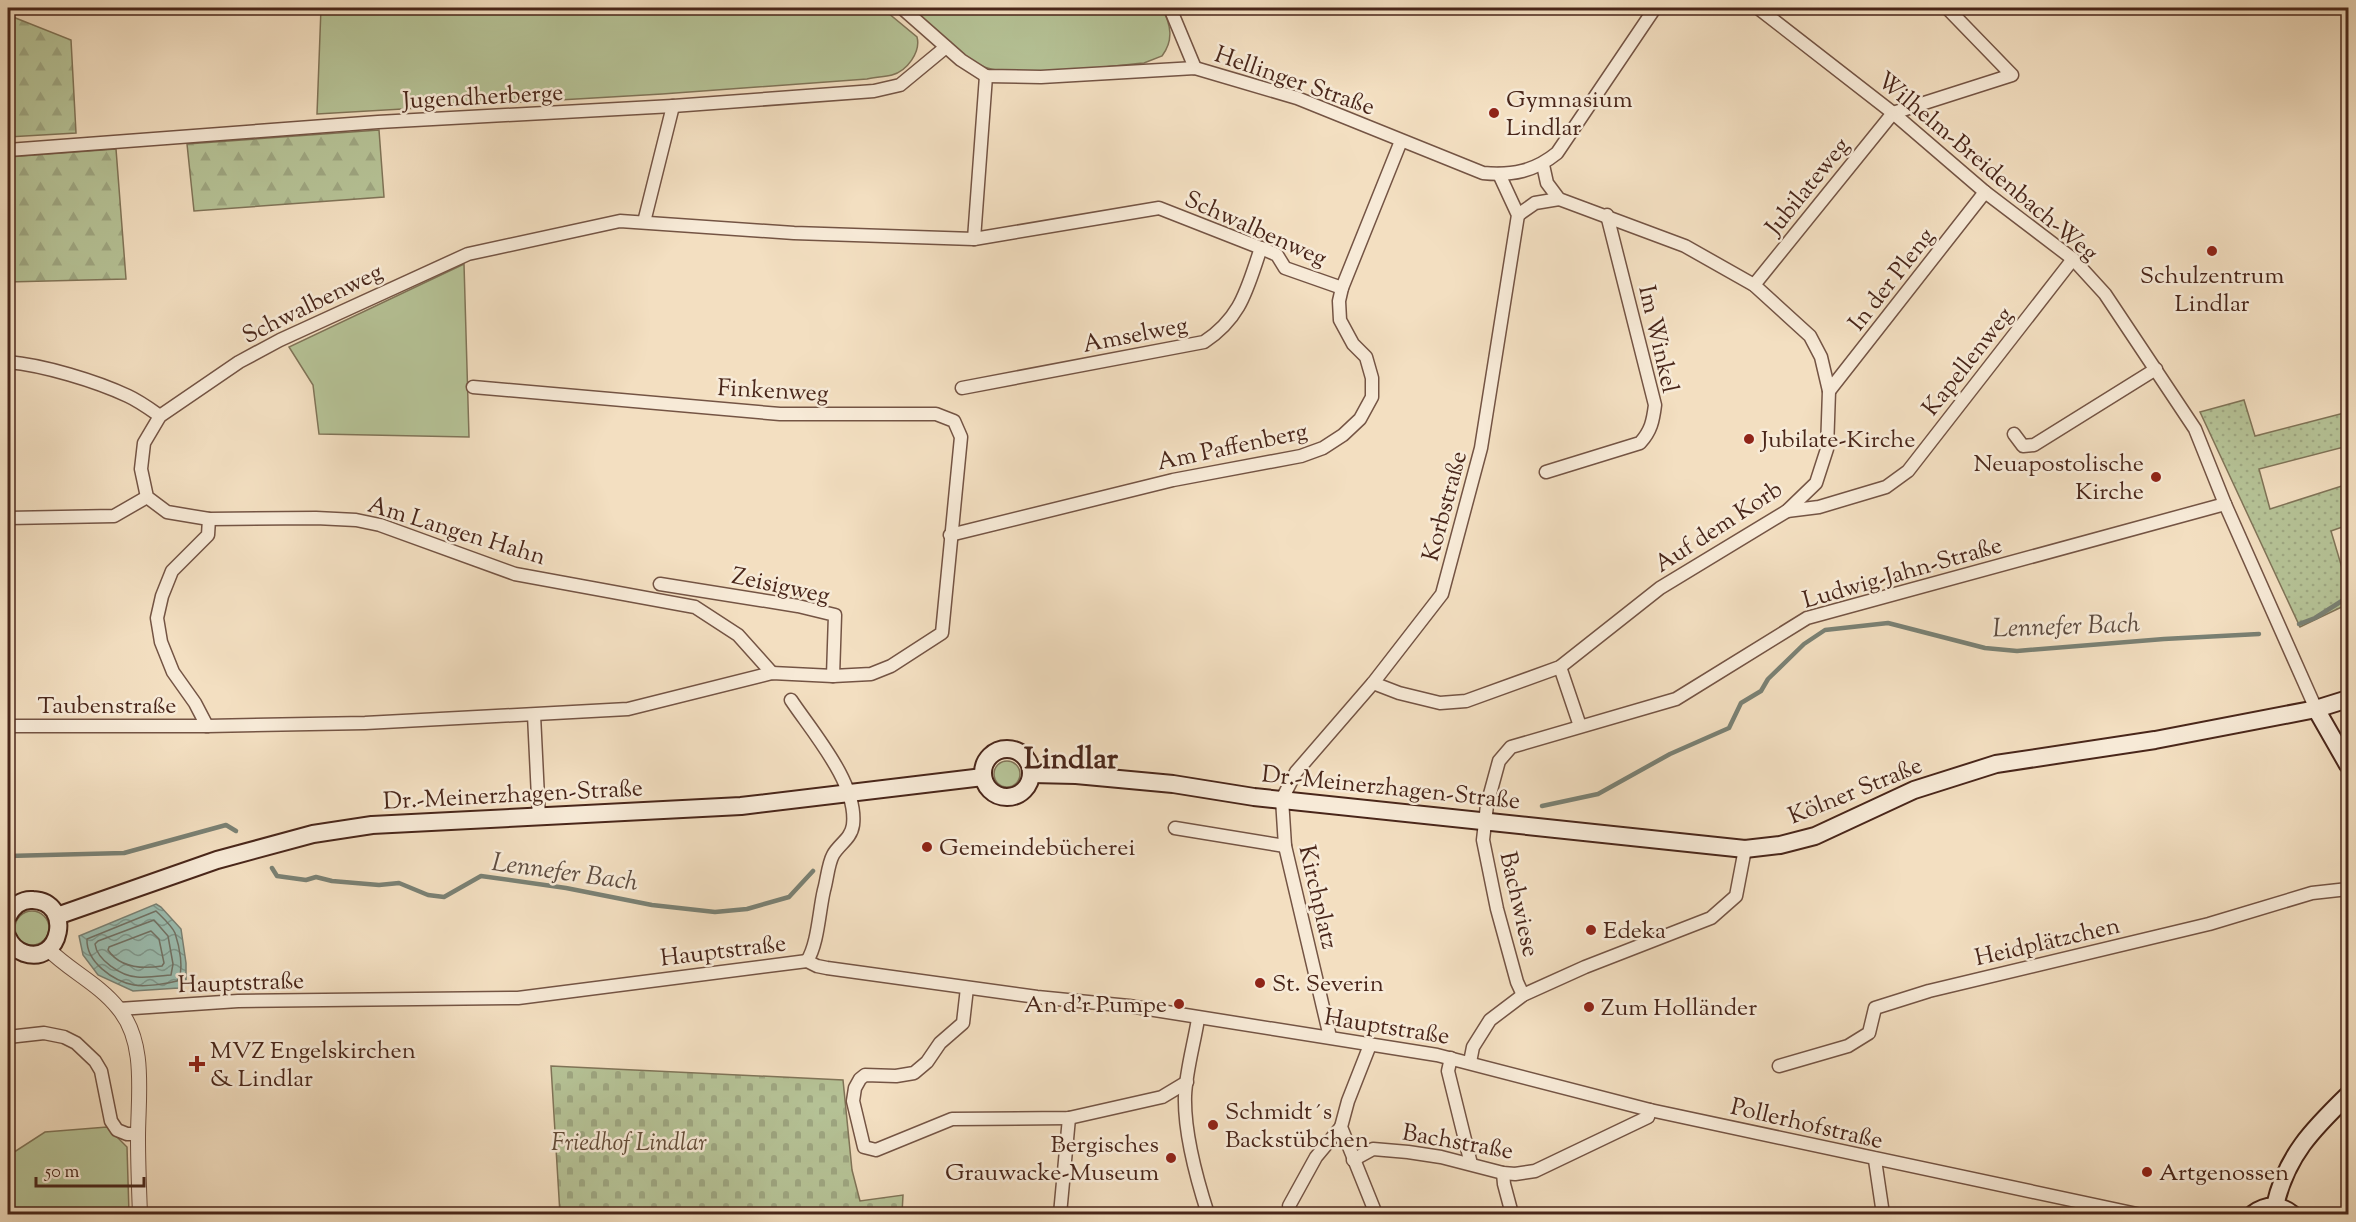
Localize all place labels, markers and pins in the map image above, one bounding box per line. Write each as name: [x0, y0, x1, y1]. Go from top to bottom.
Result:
place label: Gymnasium Lindlar: [1506, 84, 1633, 146]
marker: Gymnasium Lindlar: [1487, 106, 1501, 120]
marker: Schulzentrum Lindlar: [2205, 244, 2219, 258]
place label: Schulzentrum Lindlar: [2140, 260, 2284, 322]
place label: Jubilate-Kirche: [1759, 424, 1915, 458]
marker: Jubilate-Kirche: [1742, 432, 1756, 446]
place label: Neuapostolische Kirche: [1974, 448, 2144, 510]
marker: Neuapostolische Kirche: [2149, 470, 2163, 484]
place label: Gemeindebücherei: [939, 832, 1136, 866]
marker: Gemeindebücherei: [920, 840, 934, 854]
place label: Edeka: [1603, 915, 1666, 949]
marker: Edeka: [1584, 923, 1598, 937]
place label: St. Severin: [1272, 968, 1384, 1002]
marker: St. Severin: [1253, 976, 1267, 990]
place label: An d'r Pumpe: [1024, 989, 1167, 1023]
place label: Zum Holländer: [1601, 992, 1757, 1026]
marker: An d'r Pumpe: [1172, 997, 1186, 1011]
marker: Zum Holländer: [1582, 1000, 1596, 1014]
place label: MVZ Engelskirchen & Lindlar: [210, 1035, 416, 1097]
marker: MVZ Engelskirchen & Lindlar: [188, 1055, 206, 1073]
place label: Schmidt´s Backstübchen: [1225, 1096, 1369, 1158]
marker: Schmidt´s Backstübchen: [1206, 1118, 1220, 1132]
place label: Bergisches Grauwacke-Museum: [945, 1129, 1159, 1191]
marker: Bergisches Grauwacke-Museum: [1164, 1151, 1178, 1165]
place label: Artgenossen: [2159, 1157, 2289, 1191]
marker: Artgenossen: [2140, 1165, 2154, 1179]

